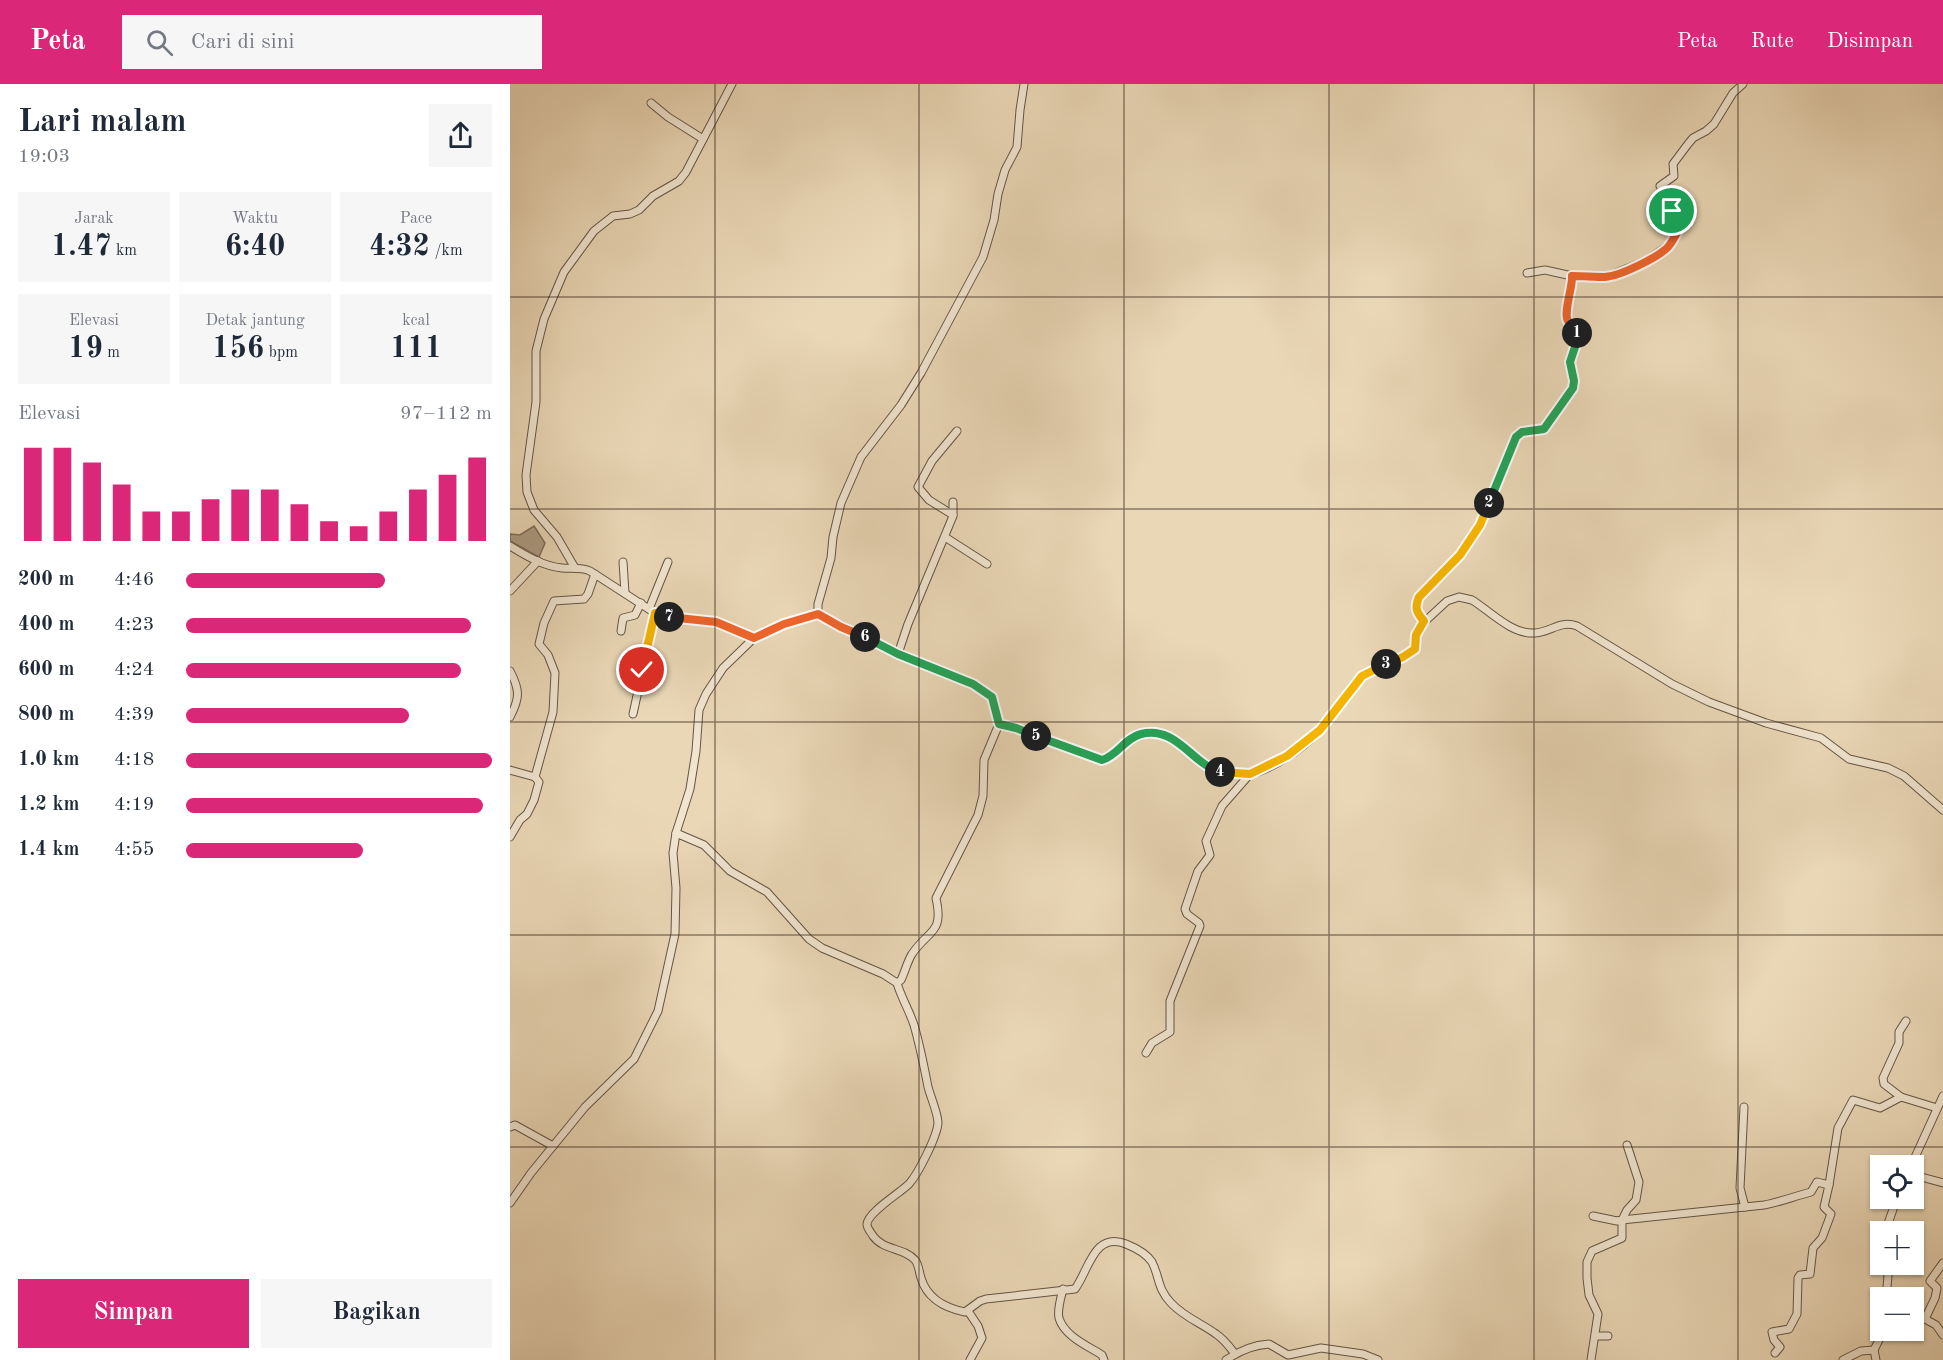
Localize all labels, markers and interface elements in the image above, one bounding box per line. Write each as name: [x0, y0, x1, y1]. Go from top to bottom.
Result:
search box: [122, 15, 542, 69]
icon: search: [143, 26, 176, 59]
text: Peta: [30, 28, 86, 56]
text: Cari di sini: [191, 31, 294, 53]
text: Peta: [1677, 31, 1718, 52]
text: Rute: [1751, 31, 1794, 52]
text: Disimpan: [1827, 31, 1913, 52]
button: share: [429, 104, 492, 167]
text: Lari malam: [18, 106, 187, 139]
text: 19:03: [18, 147, 70, 167]
pin: [1646, 185, 1697, 236]
icon: arrive: [1655, 194, 1688, 227]
text: Jarak: [74, 211, 114, 227]
text: Waktu: [232, 211, 278, 227]
text: Pace: [400, 211, 432, 227]
text: 1.47: [51, 232, 112, 262]
text: 6:40: [225, 232, 285, 262]
text: 4:32: [369, 232, 430, 262]
text: km: [112, 243, 137, 259]
text: /km: [430, 243, 463, 259]
text: Elevasi: [69, 313, 119, 329]
text: Detak jantung: [205, 313, 305, 329]
text: kcal: [402, 313, 430, 329]
pin: 1: [1562, 318, 1592, 348]
text: 1: [1572, 325, 1582, 341]
text: 19: [68, 334, 103, 364]
text: 156: [212, 334, 264, 364]
text: 111: [390, 334, 442, 364]
text: m: [103, 345, 120, 361]
text: bpm: [264, 345, 298, 361]
text: Elevasi: [18, 404, 80, 424]
text: 97–112 m: [400, 404, 492, 424]
pin: 2: [1474, 488, 1504, 518]
text: 2: [1484, 495, 1494, 511]
text: 200 m: [18, 570, 74, 590]
text: 4:46: [114, 570, 154, 590]
pin: 7: [654, 602, 684, 632]
text: 7: [664, 609, 674, 625]
text: 400 m: [18, 615, 74, 635]
text: 4:23: [114, 615, 154, 635]
pin: 6: [850, 622, 880, 652]
text: 6: [860, 629, 870, 645]
pin: [616, 644, 667, 695]
pin: 3: [1371, 649, 1401, 679]
icon: check: [625, 653, 658, 686]
text: 3: [1381, 656, 1391, 672]
text: 600 m: [18, 660, 74, 680]
text: 4:24: [114, 660, 154, 680]
text: 800 m: [18, 705, 74, 725]
text: 4:39: [114, 705, 154, 725]
pin: 5: [1021, 721, 1051, 751]
text: 5: [1031, 728, 1041, 744]
text: 1.0 km: [18, 750, 80, 770]
text: 4:18: [114, 750, 154, 770]
pin: 4: [1205, 757, 1235, 787]
text: 4: [1215, 764, 1225, 780]
text: 1.2 km: [18, 795, 80, 815]
text: 4:19: [114, 795, 154, 815]
text: 1.4 km: [18, 840, 80, 860]
text: 4:55: [114, 840, 154, 860]
map controls: [1870, 1155, 1924, 1341]
button: locate: [1870, 1155, 1924, 1209]
button: +: [1870, 1221, 1924, 1275]
button: Simpan: [18, 1279, 249, 1348]
button: Bagikan: [261, 1279, 492, 1348]
button: −: [1870, 1287, 1924, 1341]

